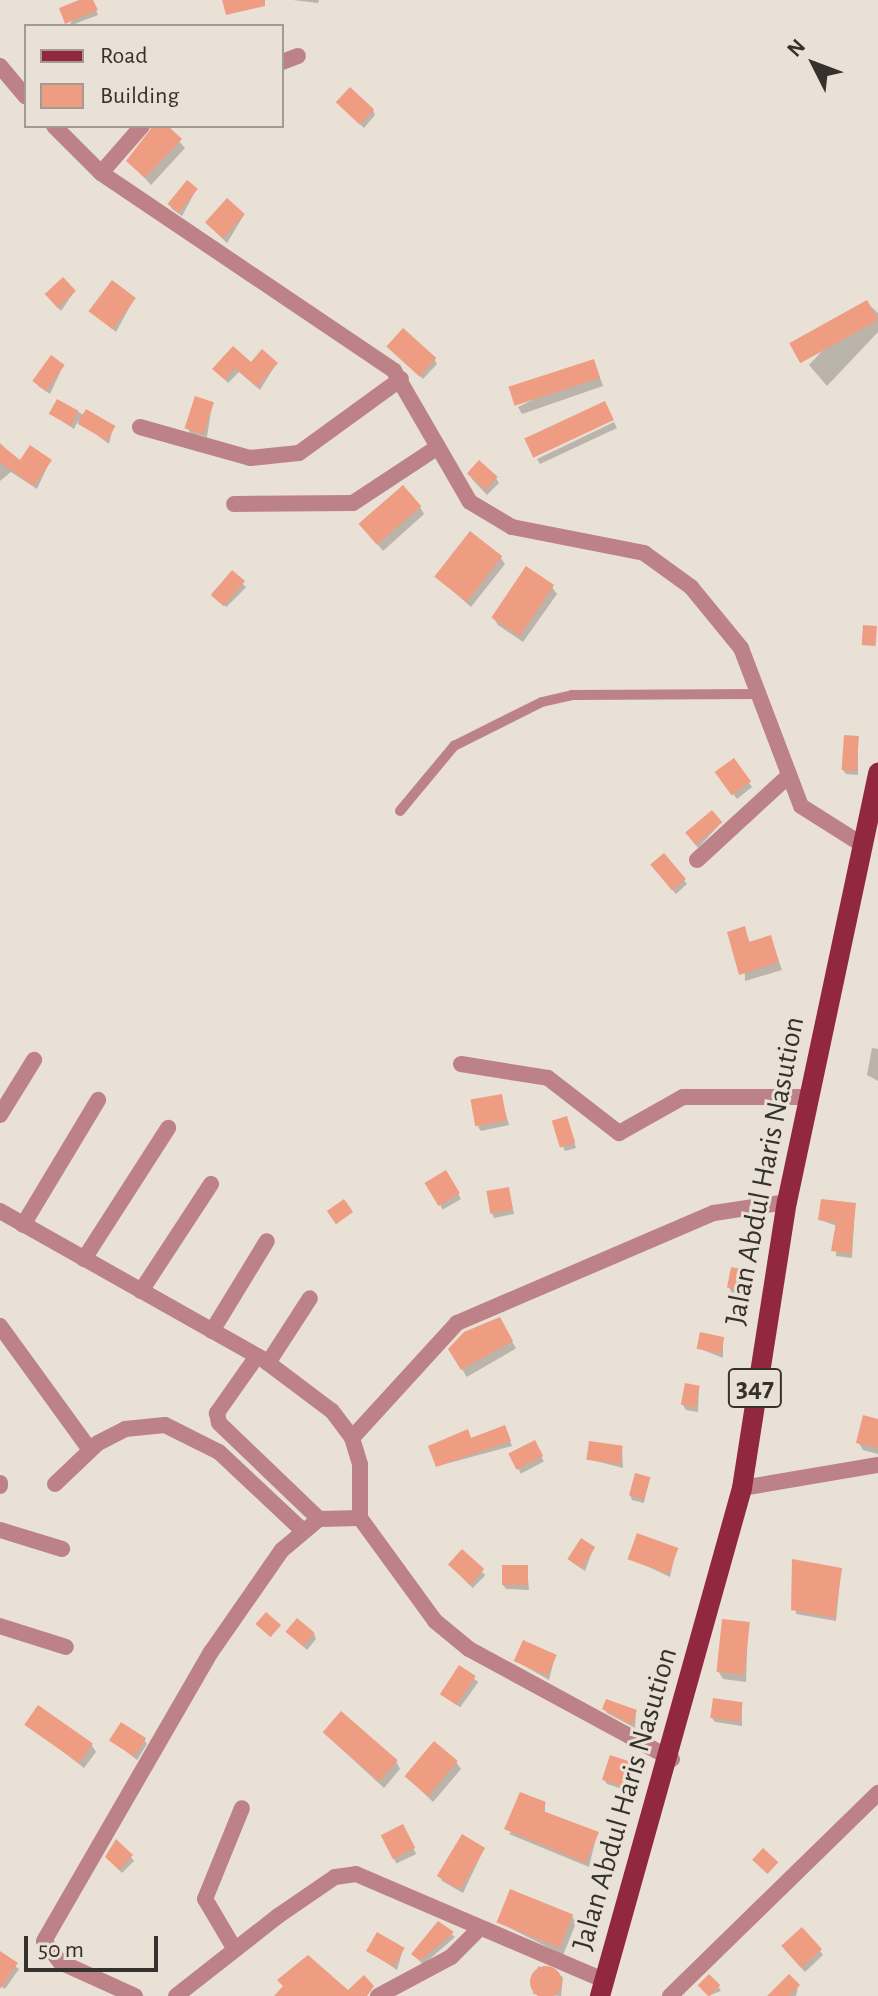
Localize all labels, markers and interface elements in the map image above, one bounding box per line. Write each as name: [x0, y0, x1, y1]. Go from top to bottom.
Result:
legend: [24, 24, 284, 128]
north arrow: [774, 24, 854, 104]
text: N: [783, 35, 809, 61]
text: Road: [100, 44, 148, 68]
text: Building: [100, 84, 179, 108]
street label: Jalan Abdul Haris Nasution: [717, 1014, 813, 1328]
road number: 347: [727, 1364, 783, 1412]
street label: Jalan Abdul Haris Nasution: [565, 1643, 685, 1955]
scale bar: [28, 1920, 162, 1970]
text: 50 m: [38, 1938, 84, 1962]

